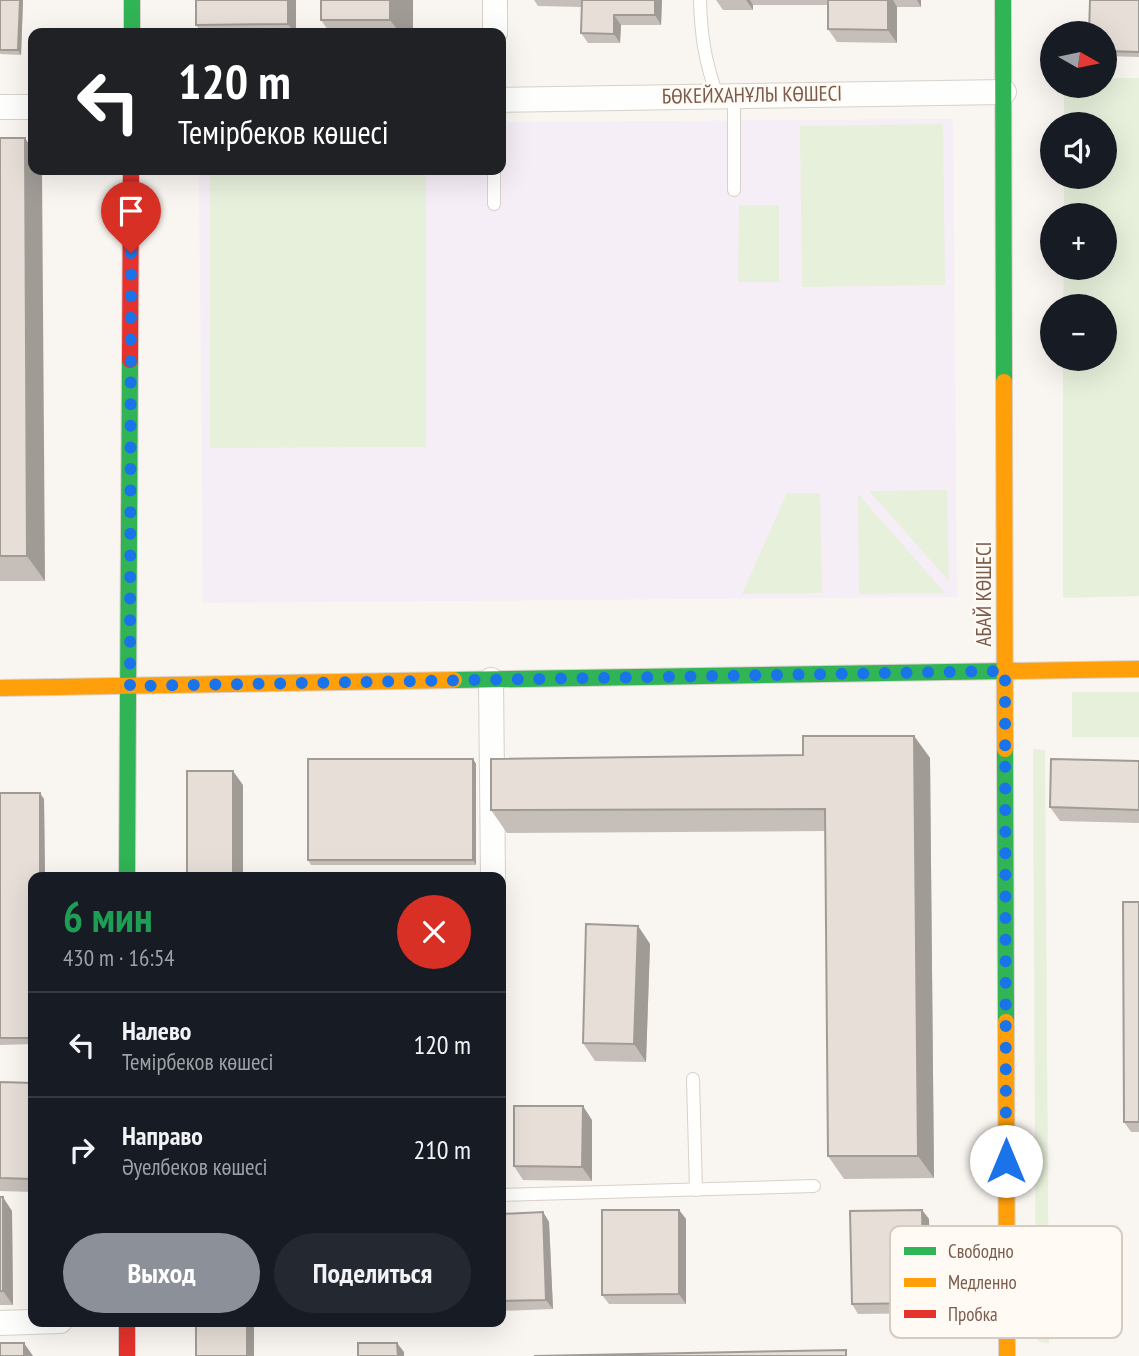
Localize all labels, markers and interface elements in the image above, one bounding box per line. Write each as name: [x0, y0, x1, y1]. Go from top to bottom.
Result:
north arrow: [1040, 21, 1116, 98]
map controls: [1040, 21, 1117, 371]
text: 120 m: [178, 49, 291, 113]
icon: left: [63, 56, 154, 147]
street label: БӨКЕЙХАНҰЛЫ КӨШЕСІ: [662, 79, 842, 110]
text: Темірбеков көшесі: [178, 111, 389, 153]
button: sound: [1040, 112, 1117, 189]
pin: [101, 181, 161, 253]
icon: arrive: [112, 192, 150, 230]
button: +: [1040, 203, 1117, 280]
button: −: [1040, 294, 1117, 371]
street label: АБАЙ КӨШЕСІ: [970, 542, 997, 646]
text: 6 мин: [63, 889, 153, 944]
button: close: [397, 895, 471, 969]
text: 430 m · 16:54: [63, 943, 175, 972]
text: Налево: [122, 1014, 191, 1047]
icon: left: [63, 1026, 101, 1064]
text: 120 m: [413, 1028, 471, 1061]
text: Темірбеков көшесі: [122, 1047, 273, 1076]
text: Направо: [122, 1119, 203, 1152]
position arrow: [969, 1124, 1043, 1198]
icon: right: [63, 1131, 101, 1169]
text: 210 m: [413, 1133, 471, 1166]
text: Әуелбеков көшесі: [122, 1152, 268, 1181]
legend: [890, 1226, 1122, 1338]
button: Выход: [63, 1233, 260, 1313]
button: Поделиться: [274, 1233, 471, 1313]
text: Свободно: [948, 1239, 1014, 1263]
text: Медленно: [948, 1270, 1017, 1294]
text: Пробка: [948, 1302, 998, 1326]

